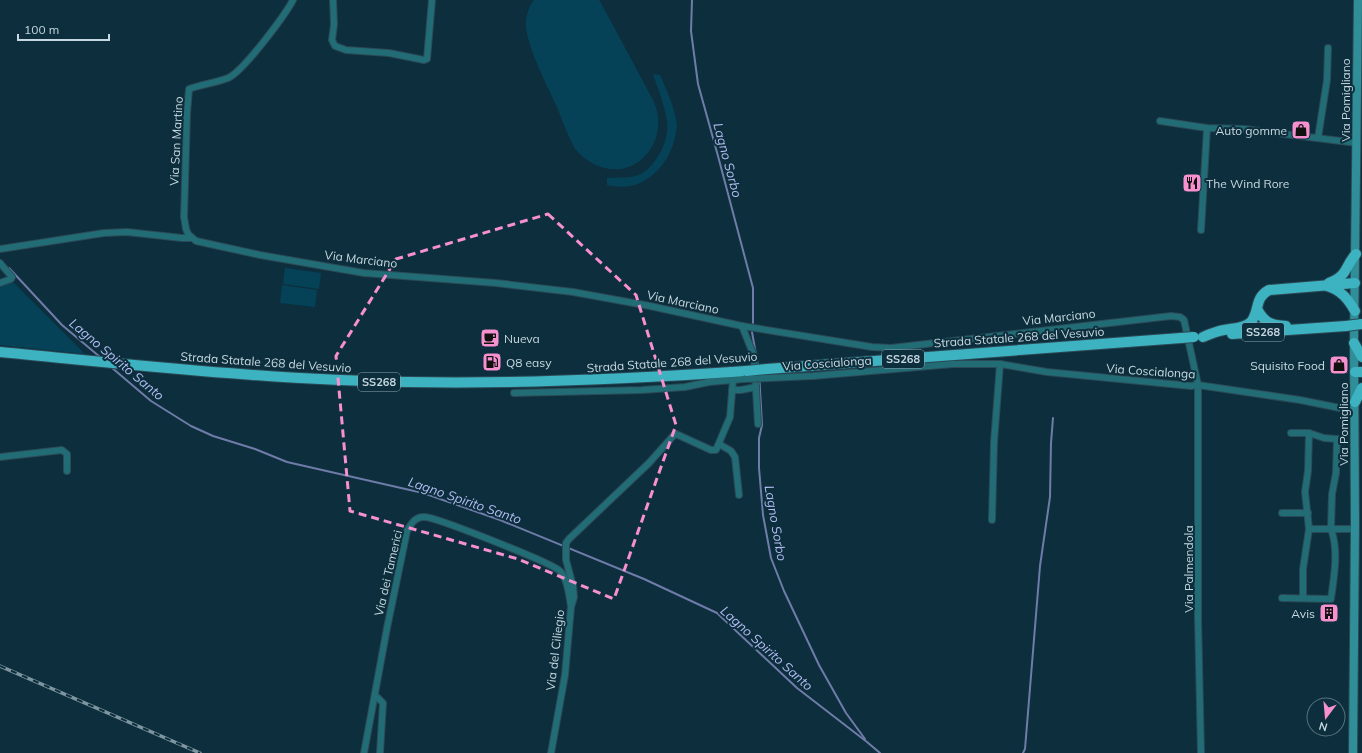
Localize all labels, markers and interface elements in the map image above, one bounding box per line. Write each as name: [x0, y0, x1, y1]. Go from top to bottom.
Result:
scale bar: [18, 16, 109, 42]
text: 100 m: [24, 22, 59, 37]
street label: Via Pomigliano: [1338, 58, 1353, 142]
street label: Via San Martino: [166, 96, 186, 186]
shop icon: Auto gomme: [1290, 119, 1312, 141]
water label: Lagno Sorbo: [710, 121, 746, 199]
place label: Auto gomme: [1215, 123, 1287, 138]
restaurant icon: The Wind Rore: [1181, 172, 1203, 194]
place label: The Wind Rore: [1206, 176, 1289, 191]
street label: Via Marciano: [324, 247, 398, 271]
street label: Via Marciano: [646, 287, 721, 317]
street label: Via Marciano: [1022, 306, 1096, 328]
water label: Lagno Spirito Santo: [66, 315, 168, 403]
road number: SS268: [1242, 323, 1284, 341]
street label: Strada Statale 268 del Vesuvio: [933, 324, 1105, 350]
cafe icon: Nueva: [479, 327, 501, 349]
place label: Nueva: [504, 331, 540, 346]
street label: Strada Statale 268 del Vesuvio: [180, 349, 352, 375]
street label: Strada Statale 268 del Vesuvio: [586, 349, 758, 375]
road number: SS268: [882, 350, 924, 368]
fuel station icon: Q8 easy: [481, 351, 503, 373]
street label: Via Coscialonga: [782, 352, 872, 374]
shop icon: Squisito Food: [1328, 354, 1350, 376]
place label: Q8 easy: [506, 355, 552, 370]
place label: Squisito Food: [1250, 358, 1325, 373]
street label: Via Coscialonga: [1106, 360, 1196, 382]
road number: SS268: [358, 373, 400, 391]
street label: Via Pomigliano: [1336, 382, 1351, 466]
water label: Lagno Spirito Santo: [406, 473, 524, 527]
water label: Lagno Sorbo: [761, 484, 791, 562]
street label: Via Palmendola: [1181, 525, 1196, 613]
street label: Via dei Tamerici: [371, 528, 405, 618]
water label: Lagno Spirito Santo: [718, 602, 816, 694]
building icon: Avis: [1318, 602, 1340, 624]
place label: Avis: [1291, 606, 1315, 621]
street label: Via del Ciliegio: [543, 608, 567, 691]
north arrow: [1306, 697, 1346, 737]
text: N: [1317, 719, 1329, 734]

